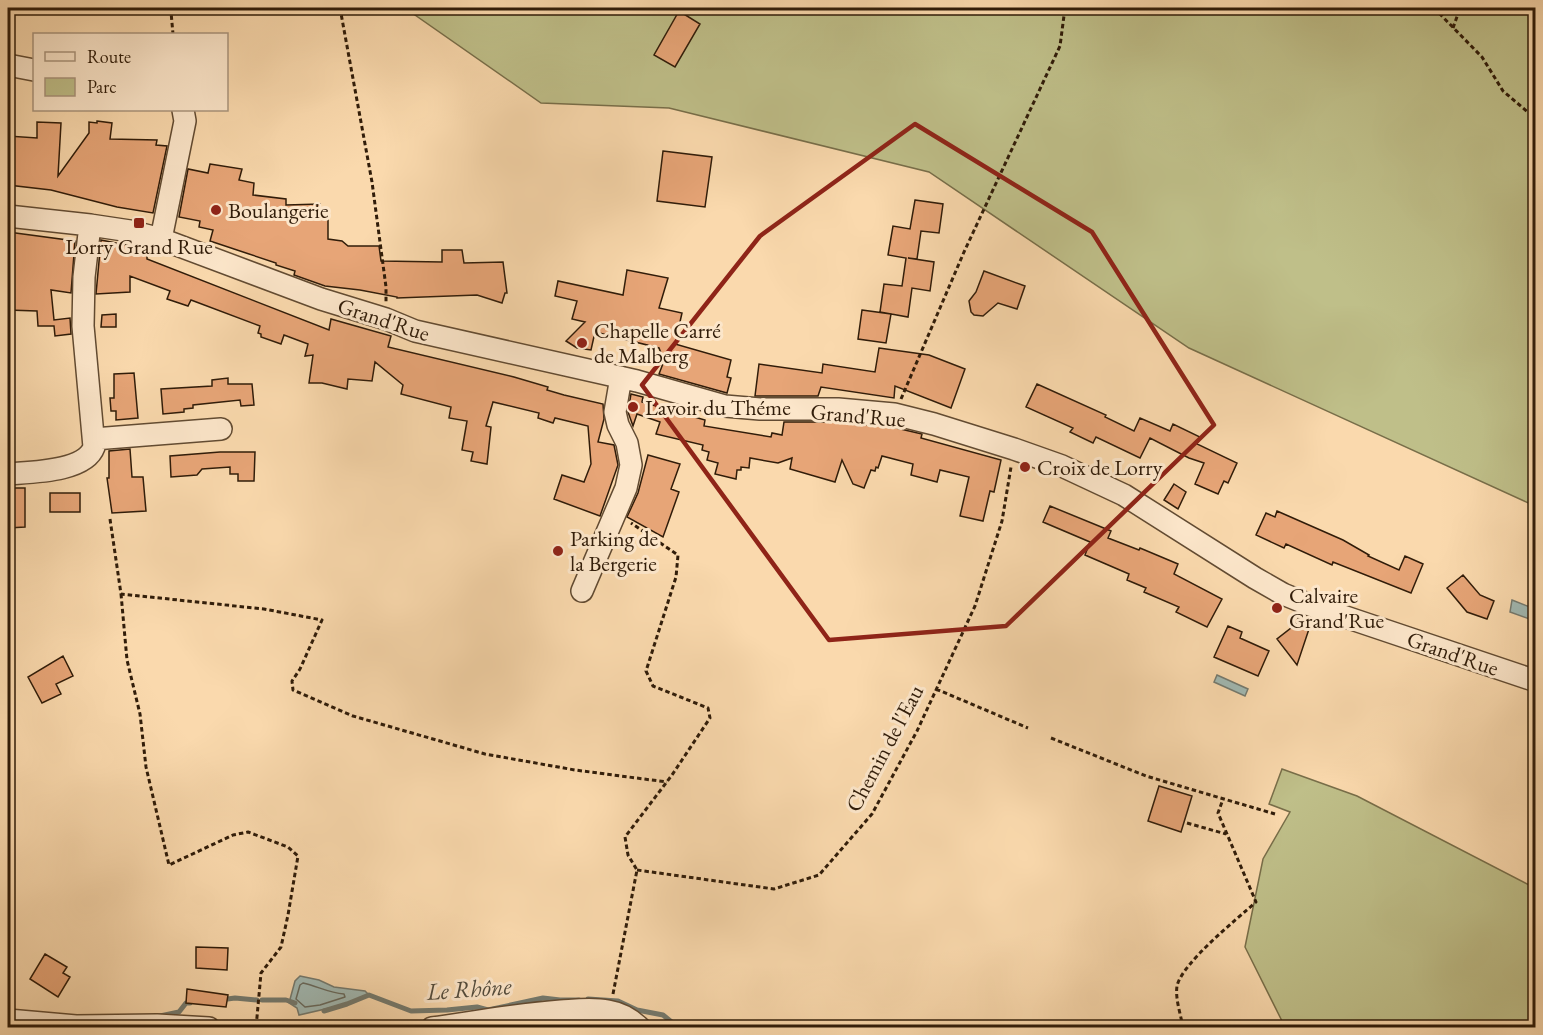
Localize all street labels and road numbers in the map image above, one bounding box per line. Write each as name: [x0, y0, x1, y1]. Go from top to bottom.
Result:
street label: Grand'Rue: [334, 291, 434, 348]
street label: Grand'Rue: [809, 397, 907, 434]
street label: Grand'Rue: [1403, 624, 1503, 683]
street label: Chemin de l'Eau: [839, 679, 930, 817]

